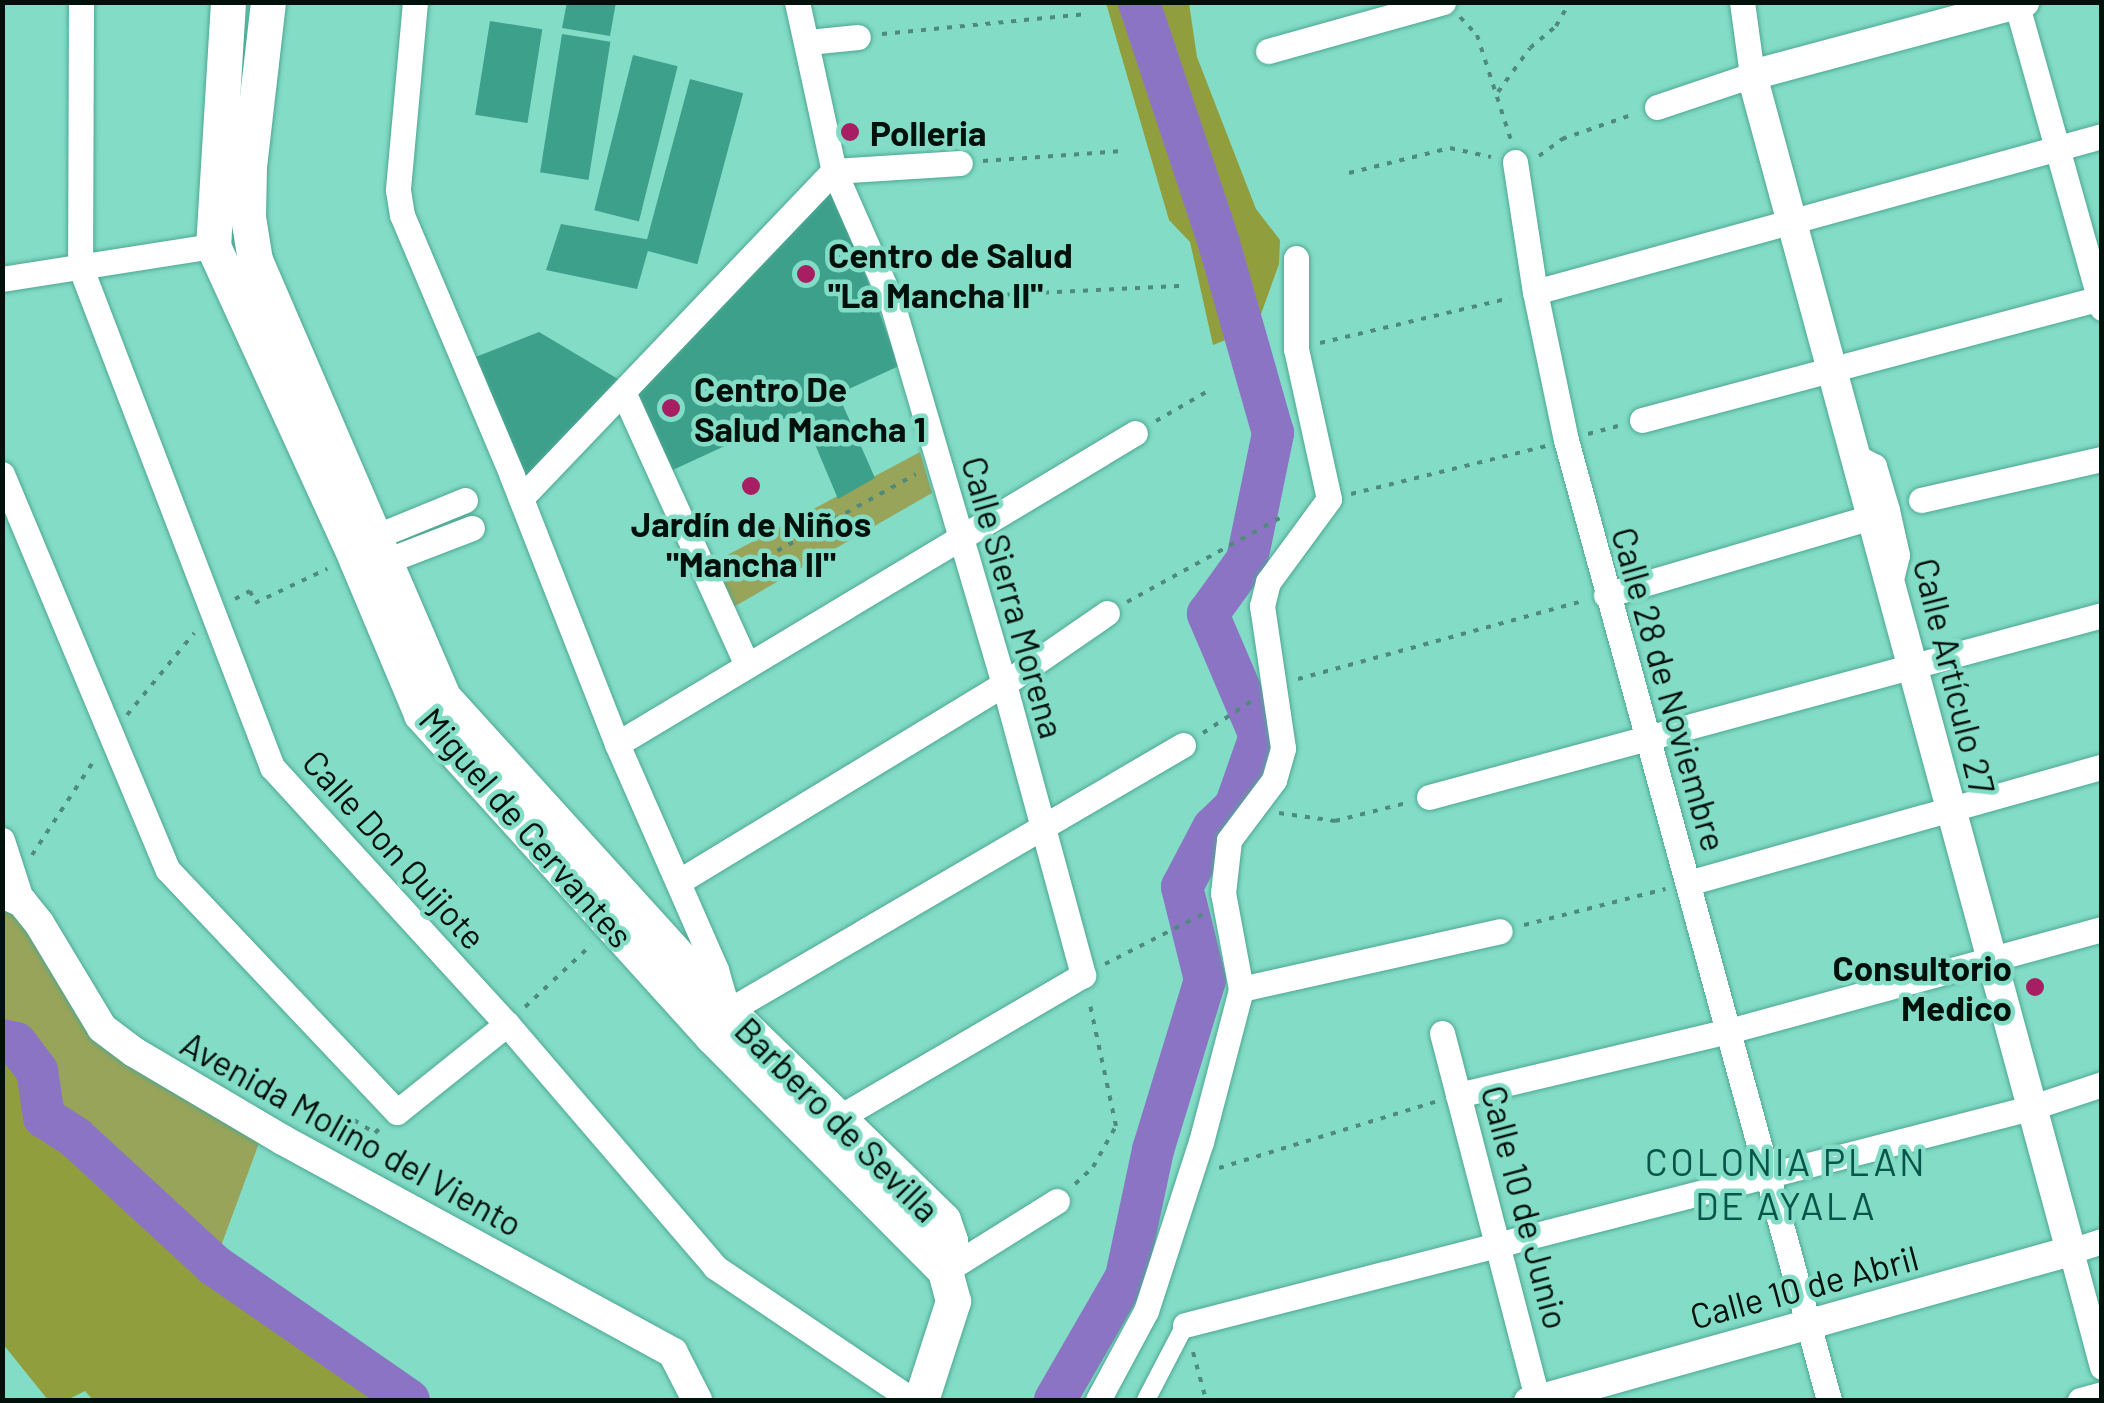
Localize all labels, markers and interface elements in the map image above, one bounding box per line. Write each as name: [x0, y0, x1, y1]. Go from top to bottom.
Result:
place label: Polleria: [870, 111, 986, 153]
marker: Polleria: [839, 121, 861, 143]
place label: Centro de Salud "La Mancha II": [828, 233, 1073, 315]
marker: Centro de Salud "La Mancha II": [793, 261, 819, 287]
place label: Centro De Salud Mancha 1: [694, 367, 926, 449]
marker: Centro De Salud Mancha 1: [658, 395, 684, 421]
street label: Calle Sierra Morena: [954, 451, 1074, 743]
marker: Jardín de Niños "Mancha II": [740, 475, 762, 497]
place label: Jardín de Niños "Mancha II": [631, 502, 871, 584]
street label: Calle 28 de Noviembre: [1604, 522, 1736, 856]
street label: Calle Artículo 27: [1905, 554, 2005, 798]
street label: Miguel de Cervantes: [411, 699, 643, 955]
street label: Calle Don Quijote: [295, 741, 495, 957]
place label: Consultorio Medico: [1833, 946, 2012, 1028]
marker: Consultorio Medico: [2022, 974, 2048, 1000]
street label: Barbero de Sevilla: [727, 1008, 949, 1230]
street label: Avenida Molino del Viento: [174, 1022, 530, 1244]
street label: Calle 10 de Junio: [1473, 1081, 1579, 1333]
district label: COLONIA PLAN DE AYALA: [1645, 1139, 1927, 1228]
street label: Calle 10 de Abril: [1685, 1235, 1923, 1337]

